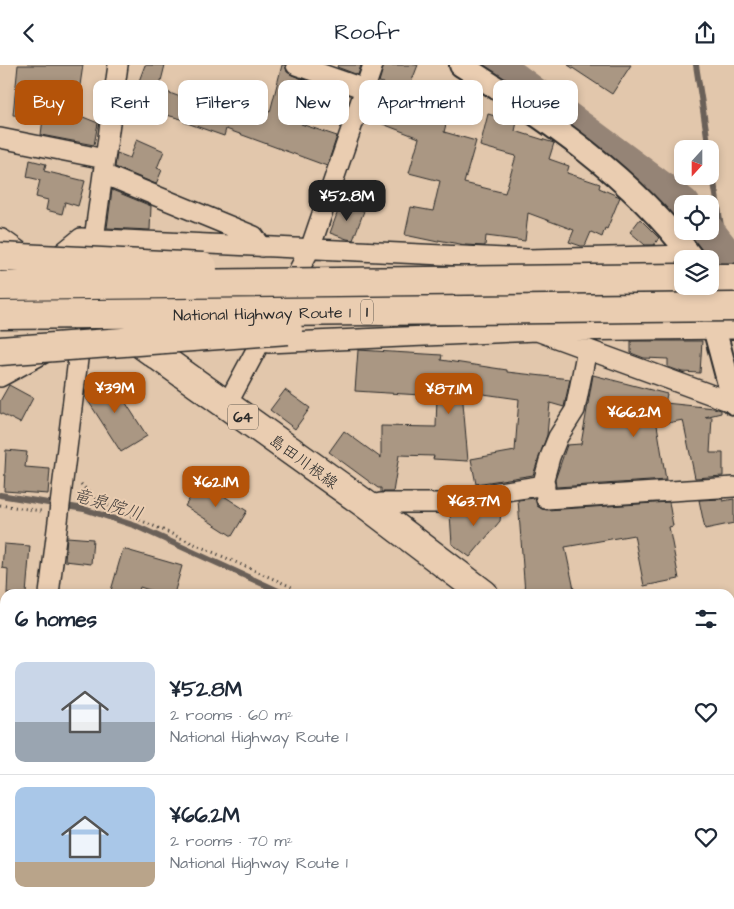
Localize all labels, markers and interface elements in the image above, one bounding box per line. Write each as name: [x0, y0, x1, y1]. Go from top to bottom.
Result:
text: Roofr: [334, 17, 400, 48]
icon: back: [15, 19, 43, 47]
icon: share: [691, 19, 719, 47]
chip: Buy: [15, 80, 83, 125]
chip: Rent: [93, 80, 168, 125]
chip: Filters: [178, 80, 268, 125]
chip: New: [278, 80, 349, 125]
chip: Apartment: [359, 80, 483, 125]
chip: House: [493, 80, 578, 125]
north arrow: [674, 140, 719, 185]
map controls: [674, 140, 719, 295]
pin: ¥52.8M: [306, 179, 388, 222]
text: ¥52.8M: [320, 185, 374, 207]
button: locate: [674, 195, 719, 240]
button: layers: [674, 250, 719, 295]
road number: 1: [361, 299, 373, 325]
street label: National Highway Route 1: [173, 301, 351, 328]
pin: ¥39M: [85, 371, 145, 414]
pin: ¥87.1M: [408, 373, 490, 415]
text: ¥39M: [95, 377, 135, 399]
text: ¥87.1M: [426, 378, 472, 400]
pin: ¥66.2M: [593, 395, 675, 438]
text: ¥66.2M: [607, 401, 661, 423]
road number: 64: [228, 405, 258, 429]
street label: 島田川根線: [265, 429, 342, 494]
pin: ¥62.1M: [175, 465, 257, 508]
text: ¥62.1M: [193, 471, 239, 493]
water label: 竜泉院川: [70, 482, 146, 527]
pin: ¥63.7M: [433, 485, 515, 527]
text: ¥63.7M: [448, 490, 500, 512]
text: 6 homes: [15, 605, 97, 634]
icon: filters: [692, 605, 720, 633]
text: ¥52.8M: [170, 675, 242, 704]
icon: home: [55, 682, 115, 742]
icon: heart: [692, 698, 720, 726]
text: 2 rooms · 60 m²: [170, 704, 293, 726]
text: National Highway Route 1: [170, 726, 348, 748]
text: ¥66.2M: [170, 801, 240, 830]
icon: home: [55, 807, 115, 867]
icon: heart: [692, 823, 720, 851]
text: 2 rooms · 70 m²: [170, 830, 293, 852]
text: National Highway Route 1: [170, 852, 348, 874]

